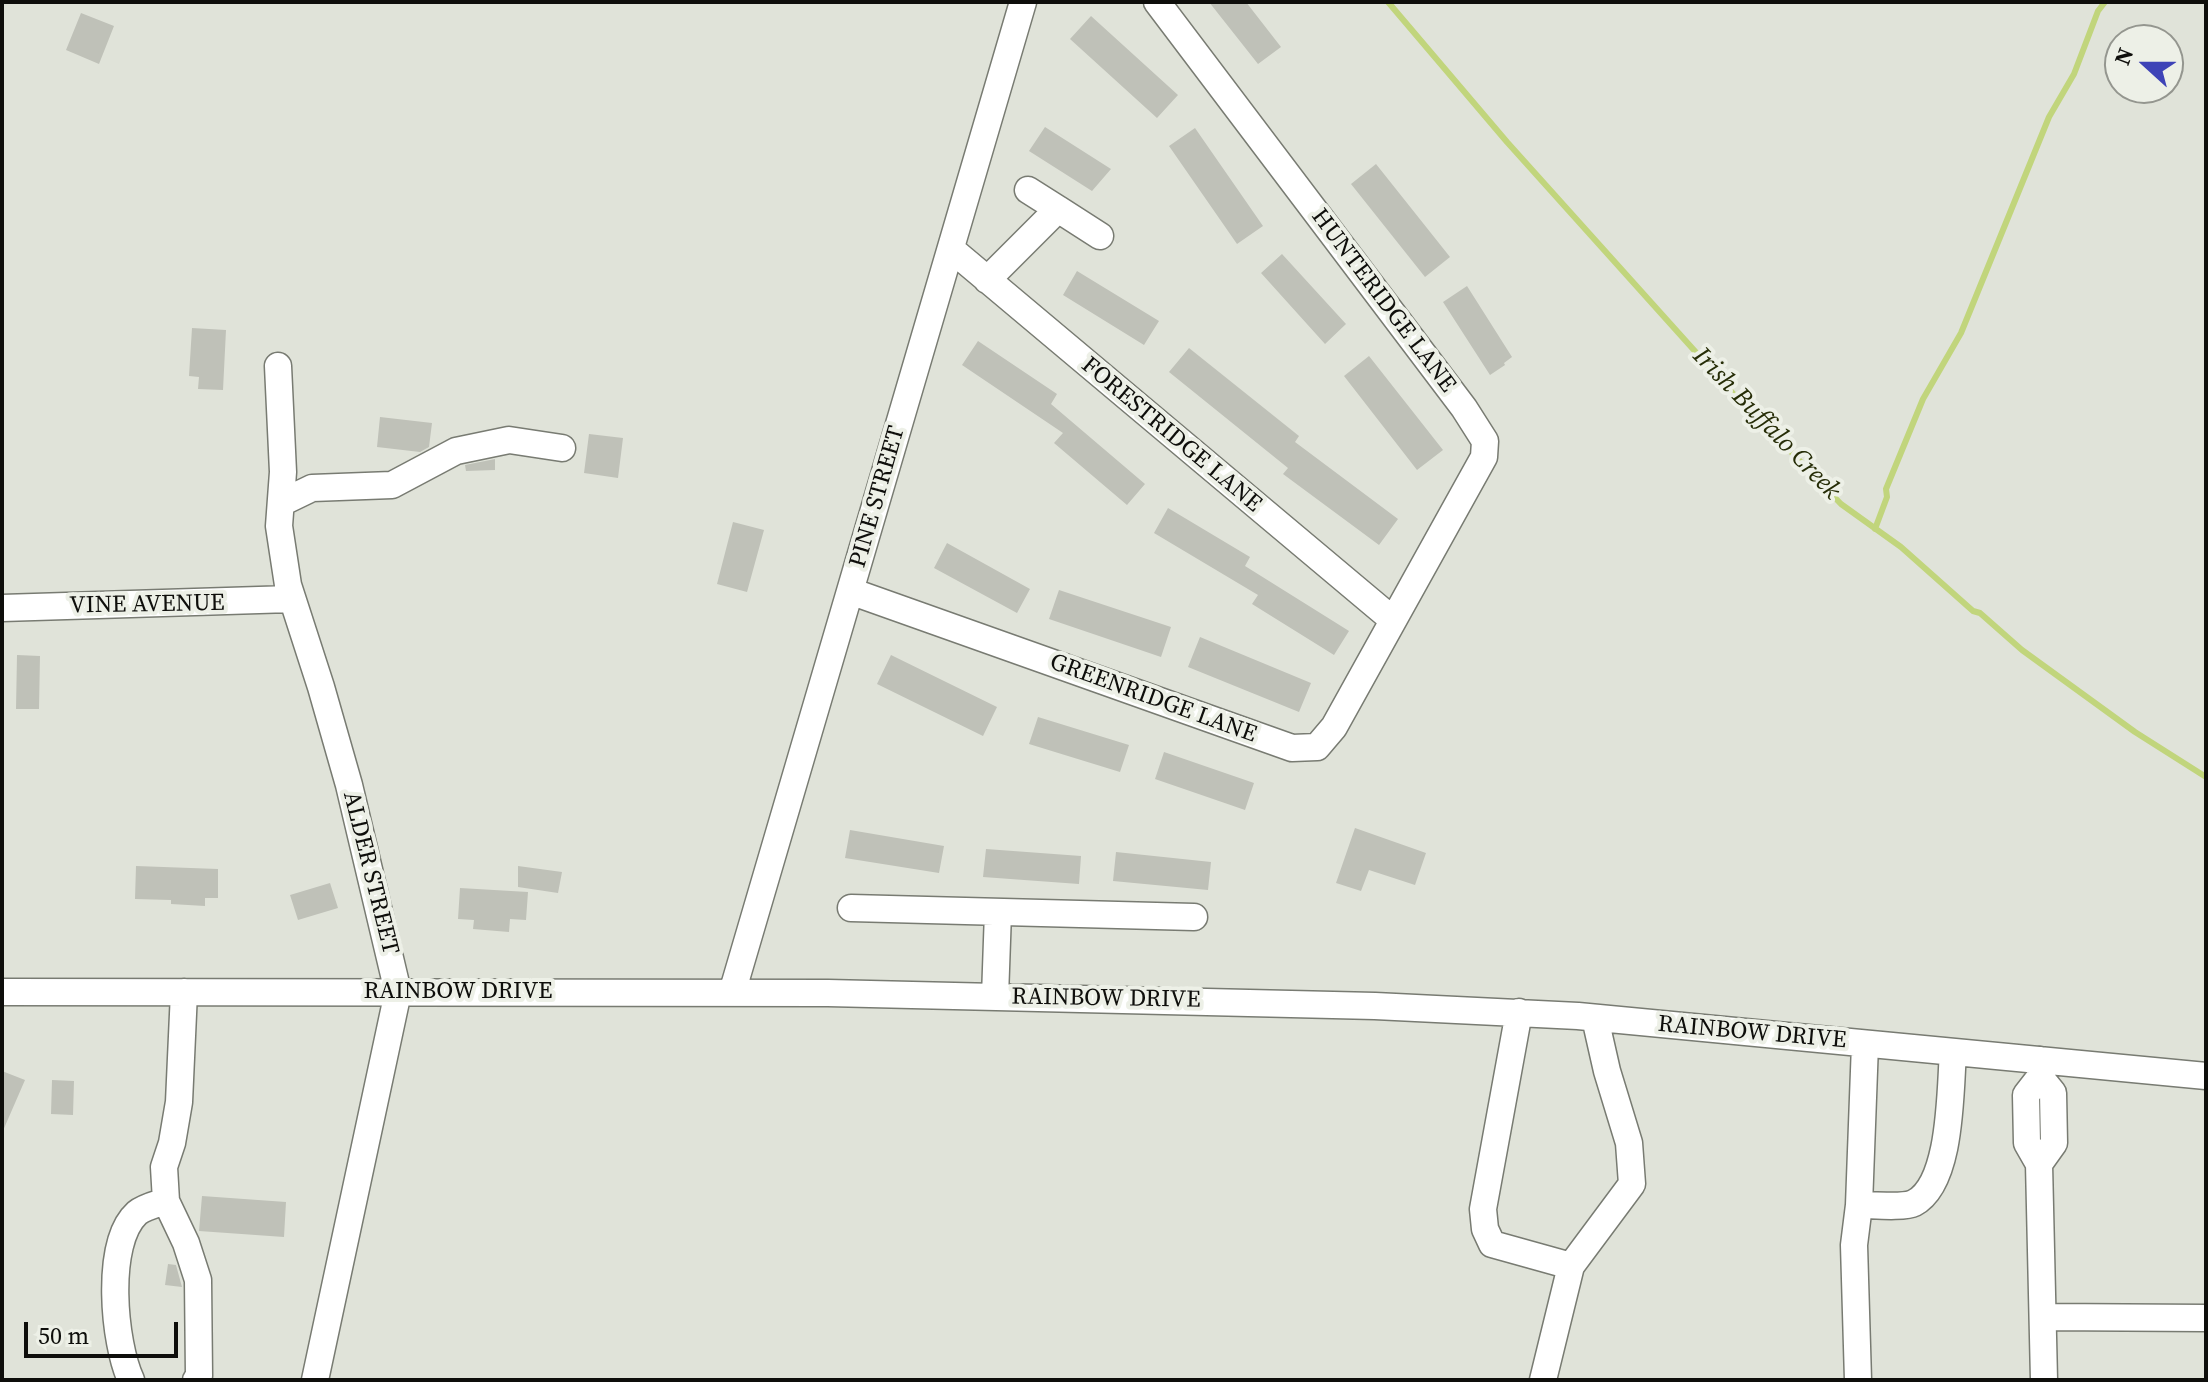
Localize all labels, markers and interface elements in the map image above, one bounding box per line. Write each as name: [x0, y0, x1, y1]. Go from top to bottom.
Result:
north arrow: [2104, 24, 2184, 104]
text: N: [2107, 43, 2140, 69]
street label: HUNTERIDGE LANE: [1305, 203, 1461, 399]
water label: Irish Buffalo Creek: [1686, 342, 1846, 506]
street label: FORESTRIDGE LANE: [1075, 351, 1267, 519]
street label: PINE STREET: [844, 423, 912, 571]
street label: VINE AVENUE: [69, 589, 225, 621]
street label: GREENRIDGE LANE: [1046, 648, 1260, 750]
street label: ALDER STREET: [336, 788, 404, 958]
street label: RAINBOW DRIVE: [363, 978, 553, 1006]
street label: RAINBOW DRIVE: [1011, 983, 1201, 1015]
street label: RAINBOW DRIVE: [1657, 1010, 1847, 1056]
scale bar: [28, 1306, 182, 1356]
text: 50 m: [38, 1319, 89, 1352]

